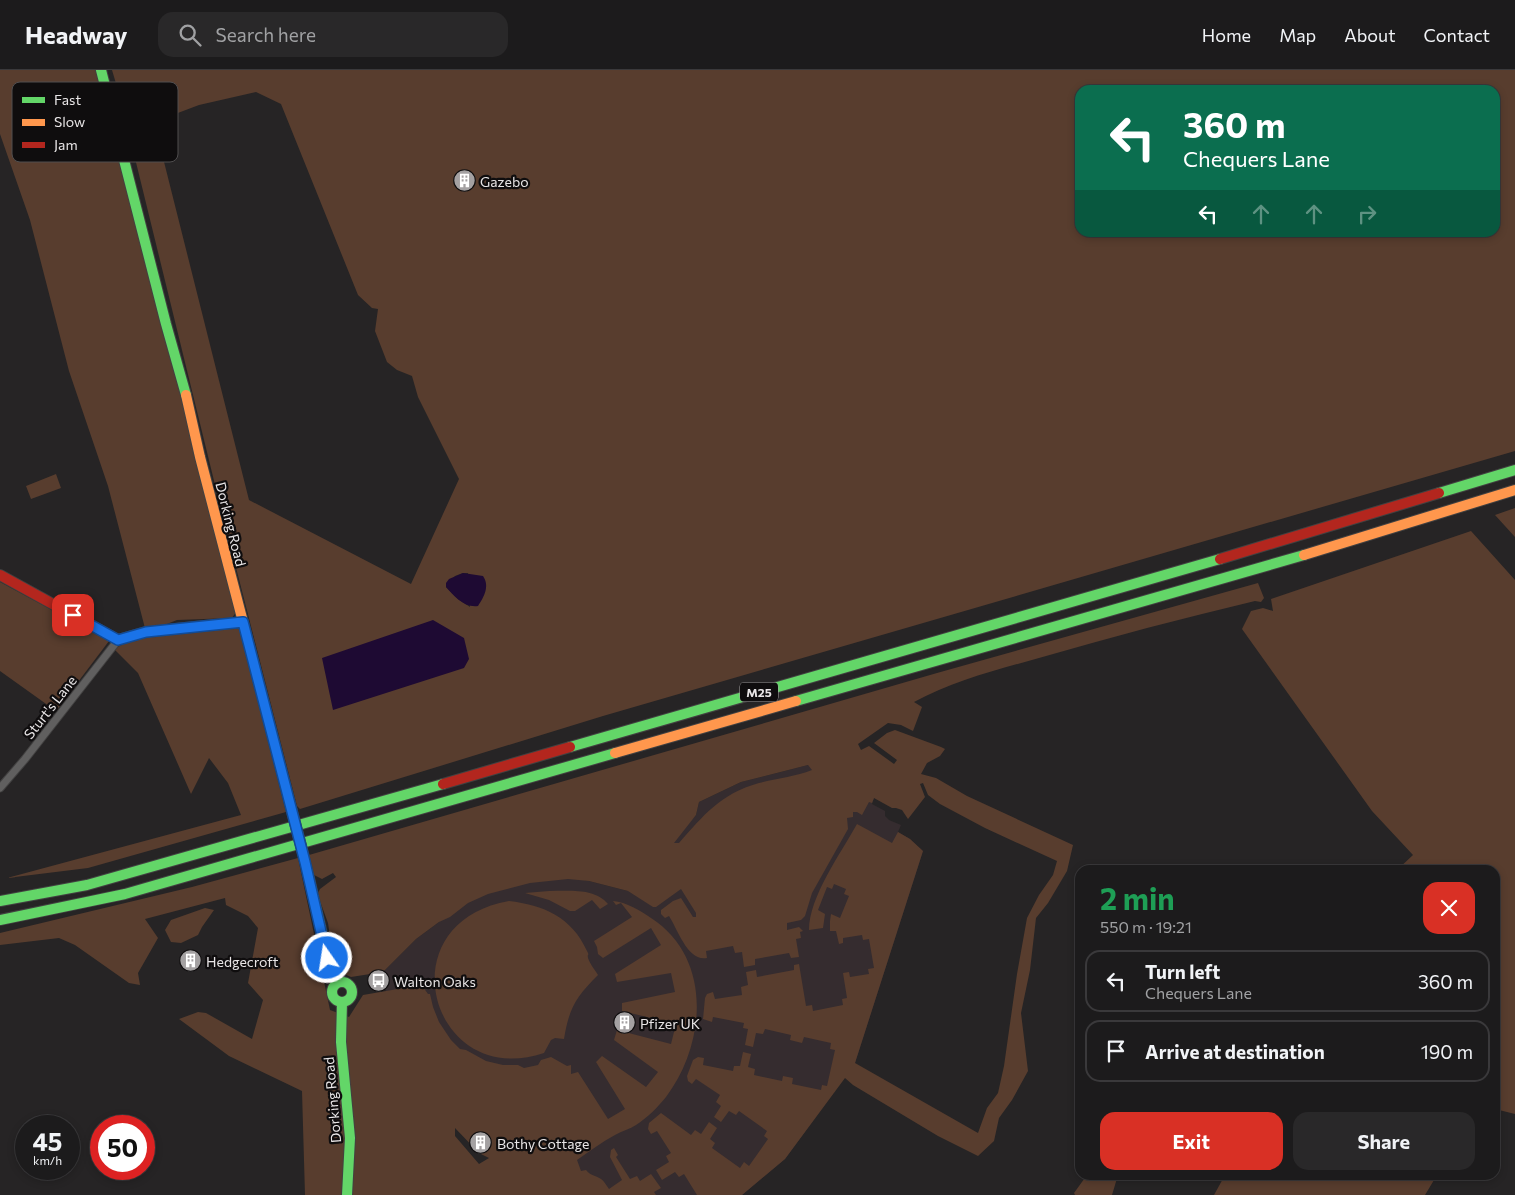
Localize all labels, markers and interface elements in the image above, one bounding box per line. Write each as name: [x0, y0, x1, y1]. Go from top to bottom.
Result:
search box: [158, 12, 508, 57]
text: Headway: [25, 20, 128, 49]
icon: search: [176, 21, 204, 49]
text: Search here: [216, 23, 316, 46]
text: Home: [1202, 24, 1251, 46]
text: Map: [1279, 24, 1316, 46]
text: About: [1344, 24, 1396, 46]
text: Contact: [1424, 24, 1490, 46]
legend: [12, 82, 178, 162]
text: Fast: [54, 91, 81, 108]
text: 360 m: [1183, 102, 1285, 145]
icon: left: [1100, 105, 1165, 170]
text: Slow: [54, 113, 85, 130]
text: Jam: [54, 136, 78, 153]
text: Chequers Lane: [1183, 145, 1330, 172]
building icon: Gazebo: [452, 169, 476, 193]
place label: Gazebo: [480, 173, 529, 190]
icon: left: [1194, 200, 1222, 228]
icon: ahead: [1247, 200, 1275, 228]
icon: ahead: [1300, 200, 1328, 228]
icon: right: [1353, 200, 1381, 228]
street label: Dorking Road: [212, 480, 250, 568]
pin: [52, 594, 94, 636]
icon: arrive: [59, 601, 87, 629]
street label: Sturt's Lane: [20, 672, 80, 742]
road number: M25: [740, 682, 778, 702]
text: 2 min: [1100, 879, 1175, 916]
button: close: [1423, 882, 1475, 934]
text: 550 m · 19:21: [1100, 917, 1192, 936]
position arrow: [300, 931, 352, 983]
building icon: Hedgecroft: [178, 949, 202, 973]
place label: Hedgecroft: [206, 953, 279, 970]
text: Turn left: [1145, 960, 1220, 983]
icon: left: [1102, 967, 1130, 995]
bus stop icon: Walton Oaks: [366, 969, 390, 993]
text: 360 m: [1418, 970, 1473, 993]
place label: Walton Oaks: [394, 973, 476, 990]
text: Chequers Lane: [1145, 983, 1252, 1002]
building icon: Pfizer UK: [612, 1011, 636, 1035]
place label: Pfizer UK: [640, 1015, 700, 1032]
icon: arrive: [1102, 1037, 1130, 1065]
text: Arrive at destination: [1145, 1040, 1325, 1063]
text: 190 m: [1421, 1040, 1473, 1063]
street label: Dorking Road: [320, 1056, 344, 1144]
button: Exit: [1100, 1112, 1283, 1170]
button: Share: [1293, 1112, 1475, 1170]
speed limit sign: 50: [90, 1115, 155, 1180]
text: 45: [33, 1126, 62, 1156]
building icon: Bothy Cottage: [469, 1131, 493, 1155]
place label: Bothy Cottage: [497, 1135, 589, 1152]
text: km/h: [33, 1153, 62, 1167]

